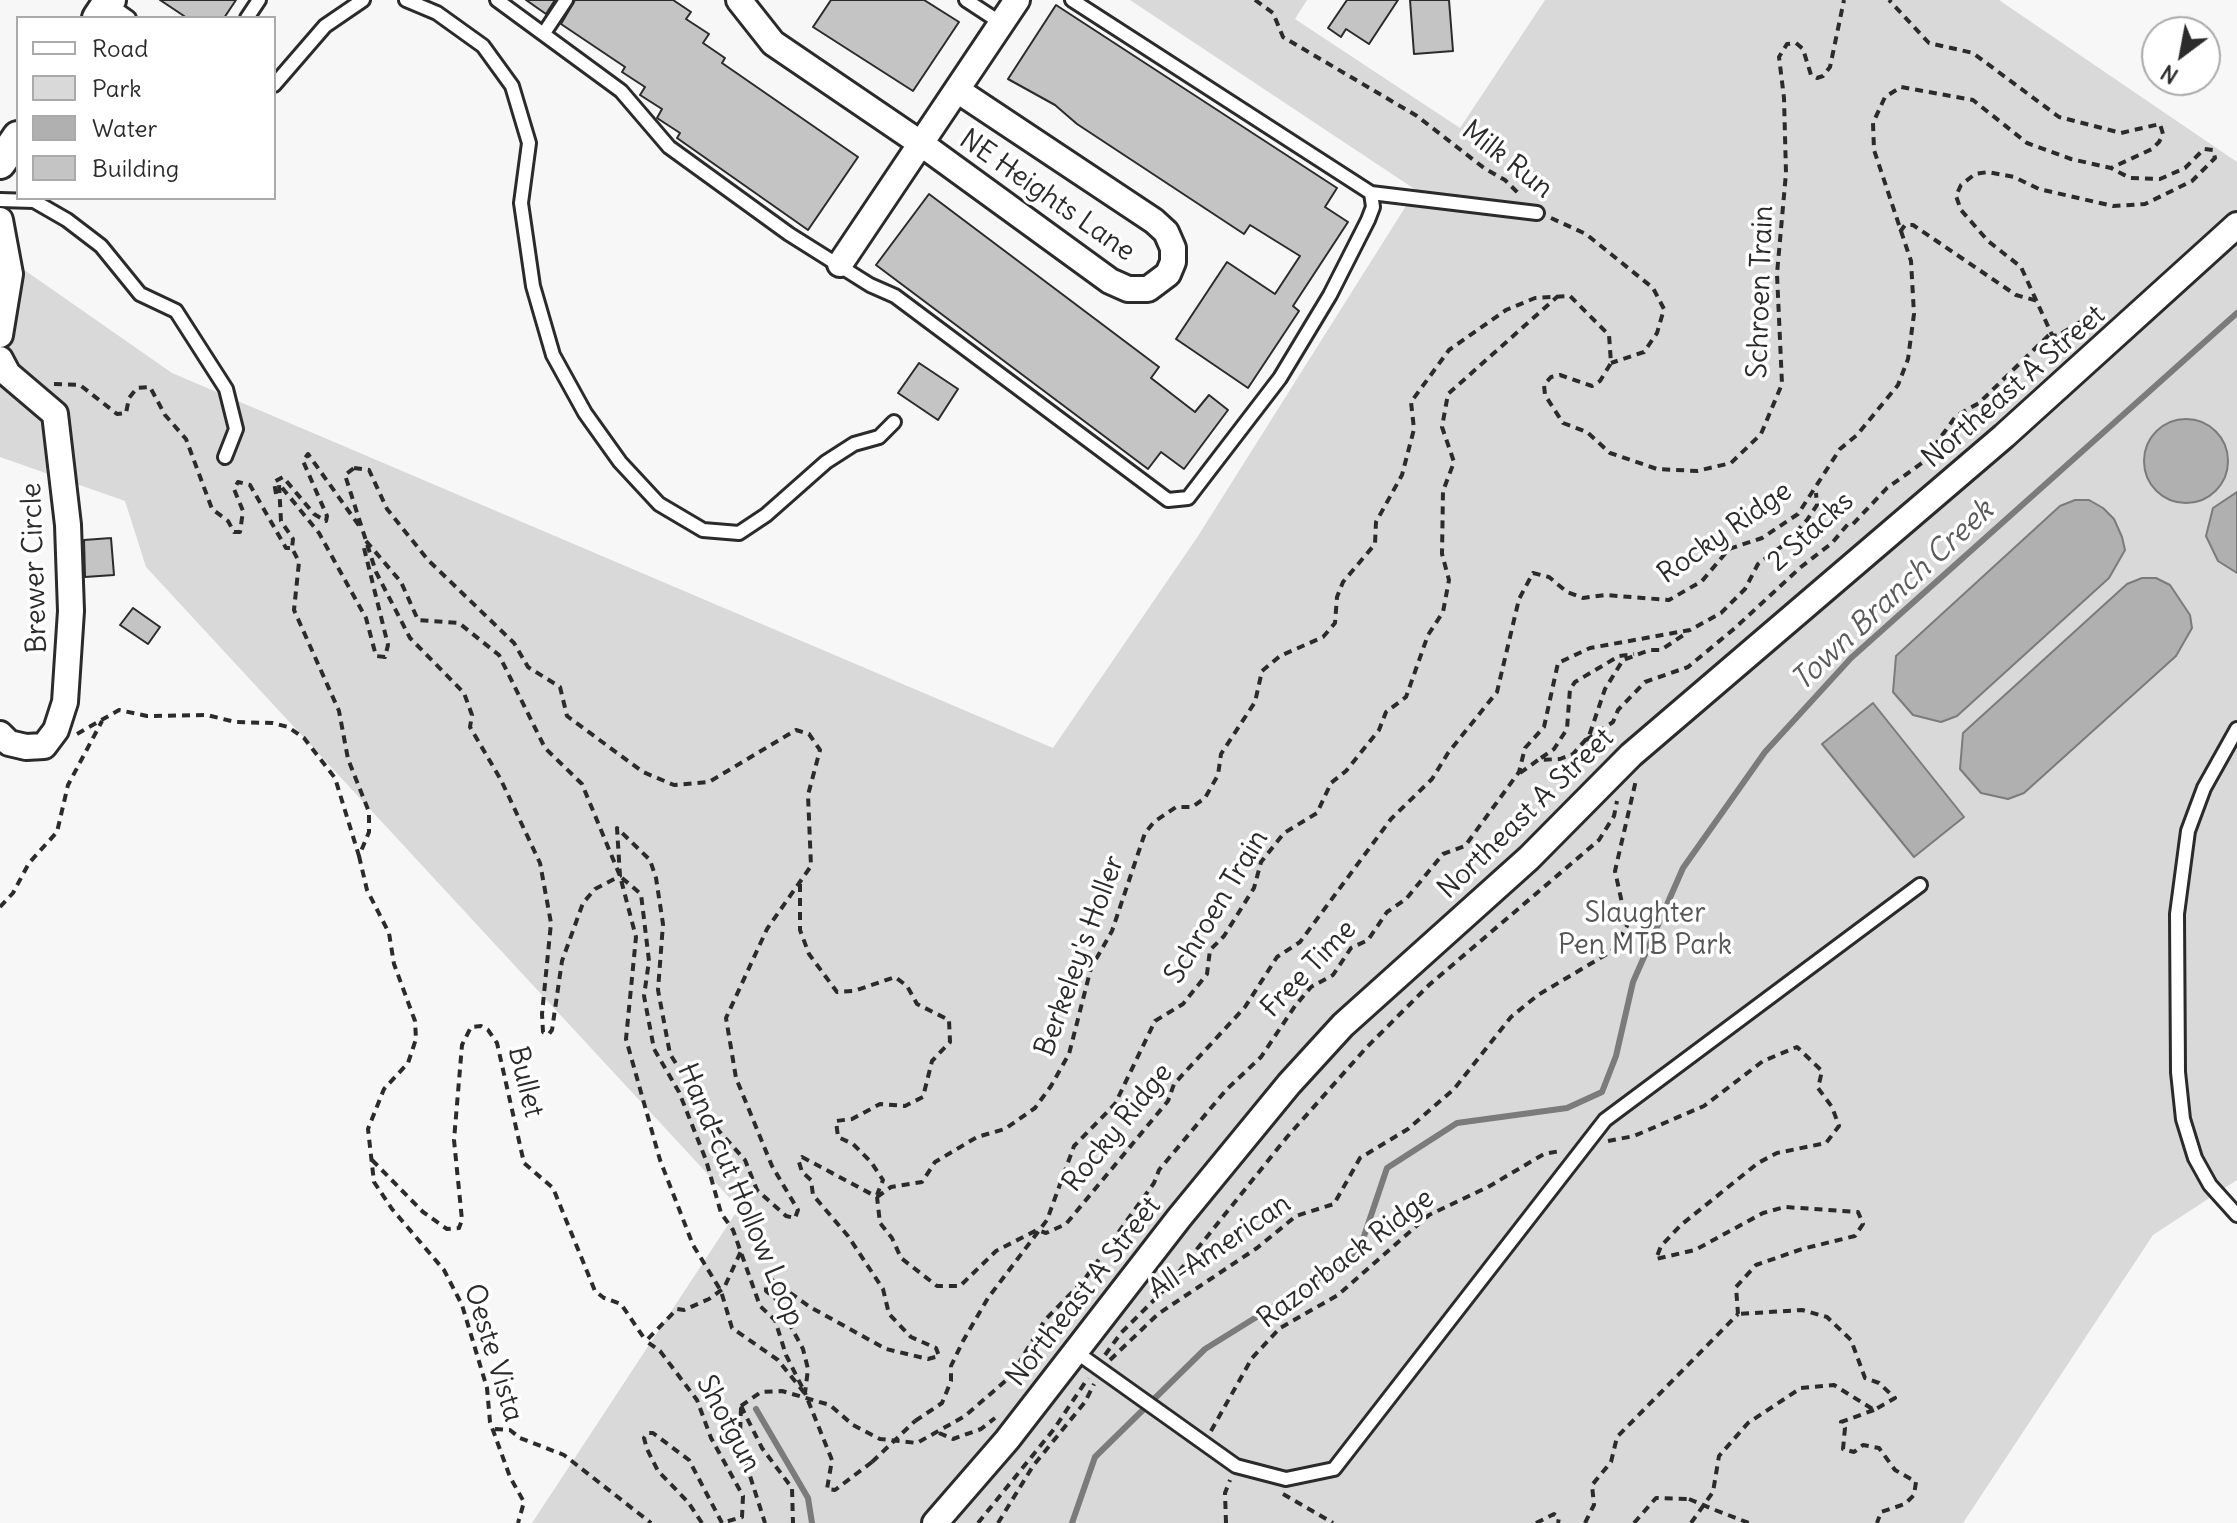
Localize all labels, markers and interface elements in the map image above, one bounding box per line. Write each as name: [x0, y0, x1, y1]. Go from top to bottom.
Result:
legend: [16, 16, 276, 200]
north arrow: [2141, 16, 2221, 96]
text: Road: [92, 33, 148, 63]
text: N: [2155, 59, 2183, 91]
text: Park: [92, 73, 142, 103]
text: Water: [92, 113, 157, 143]
street label: Milk Run: [1455, 114, 1559, 206]
street label: NE Heights Lane: [953, 123, 1141, 269]
text: Building: [92, 153, 179, 183]
street label: Schroen Train: [1741, 205, 1781, 379]
street label: Northeast A Street: [1916, 299, 2112, 475]
street label: Rocky Ridge: [1652, 475, 1798, 591]
street label: Brewer Circle: [15, 482, 55, 654]
street label: 2 Stacks: [1761, 485, 1861, 579]
water label: Town Branch Creek: [1785, 493, 2001, 699]
street label: Northeast A Street: [1431, 722, 1621, 906]
street label: Schroen Train: [1158, 824, 1276, 990]
street label: Berkeley's Holler: [1028, 851, 1132, 1061]
park label: Slaughter Pen MTB Park: [1558, 897, 1732, 963]
street label: Free Time: [1254, 913, 1364, 1025]
street label: Bullet: [500, 1043, 550, 1121]
street label: Rocky Ridge: [1056, 1057, 1180, 1199]
street label: Hand-cut Hollow Loop: [669, 1059, 811, 1331]
street label: Razorback Ridge: [1251, 1182, 1441, 1336]
street label: All-American: [1143, 1187, 1297, 1307]
street label: Northeast A Street: [1000, 1191, 1168, 1393]
street label: Oeste Vista: [456, 1280, 530, 1426]
street label: Shotgun: [689, 1370, 767, 1478]

